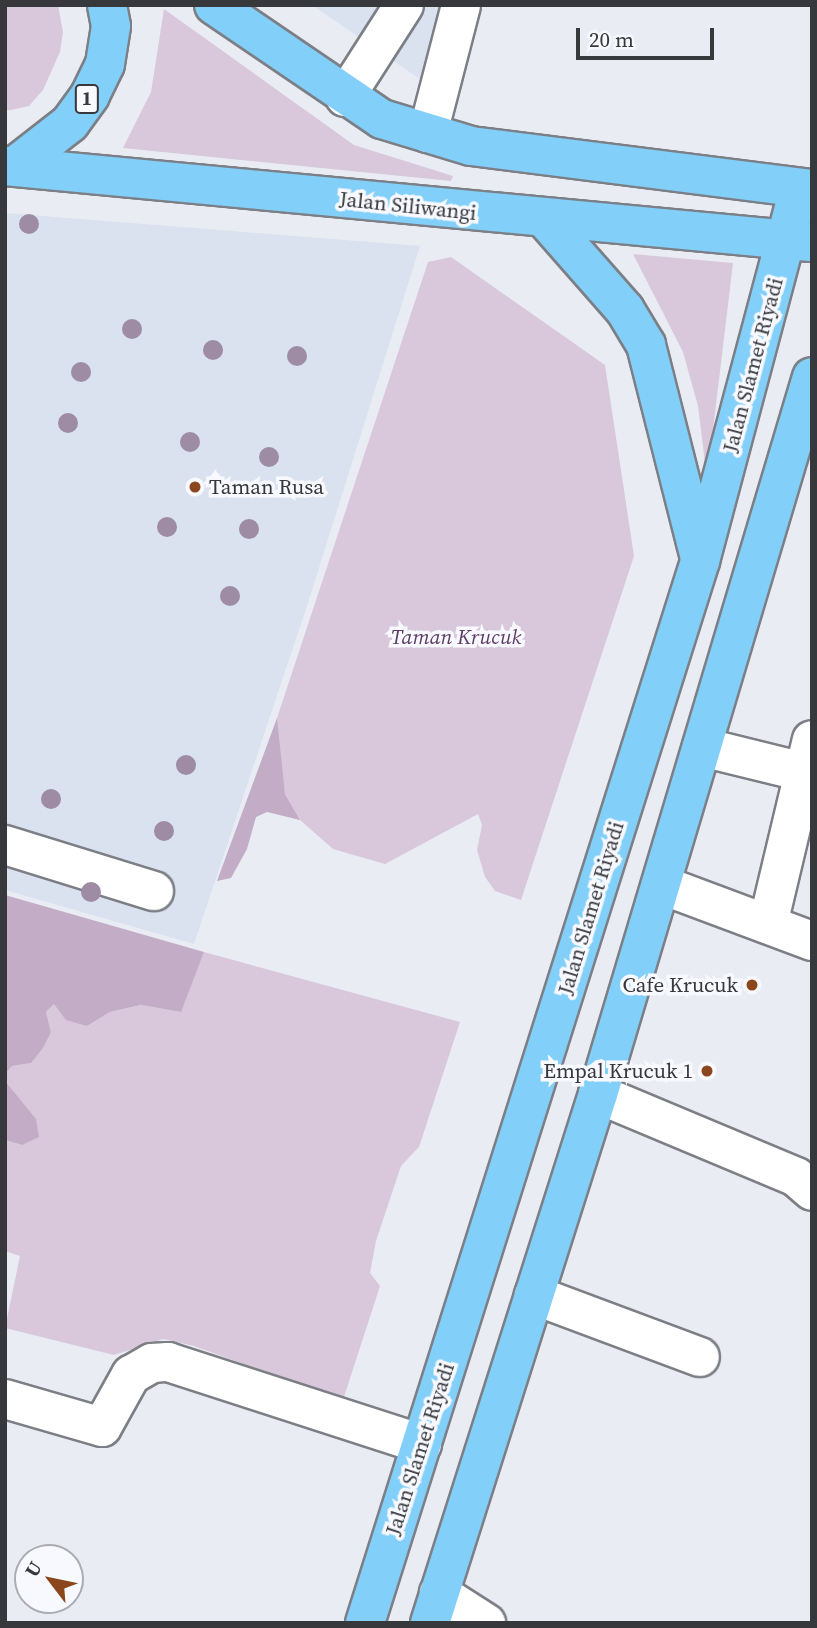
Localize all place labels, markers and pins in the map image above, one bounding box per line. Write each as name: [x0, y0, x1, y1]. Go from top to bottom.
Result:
place label: Taman Rusa: [209, 474, 324, 500]
marker: Taman Rusa: [187, 479, 203, 495]
place label: Cafe Krucuk: [622, 972, 738, 998]
marker: Cafe Krucuk: [744, 977, 760, 993]
place label: Empal Krucuk 1: [543, 1058, 693, 1084]
marker: Empal Krucuk 1: [699, 1063, 715, 1079]

